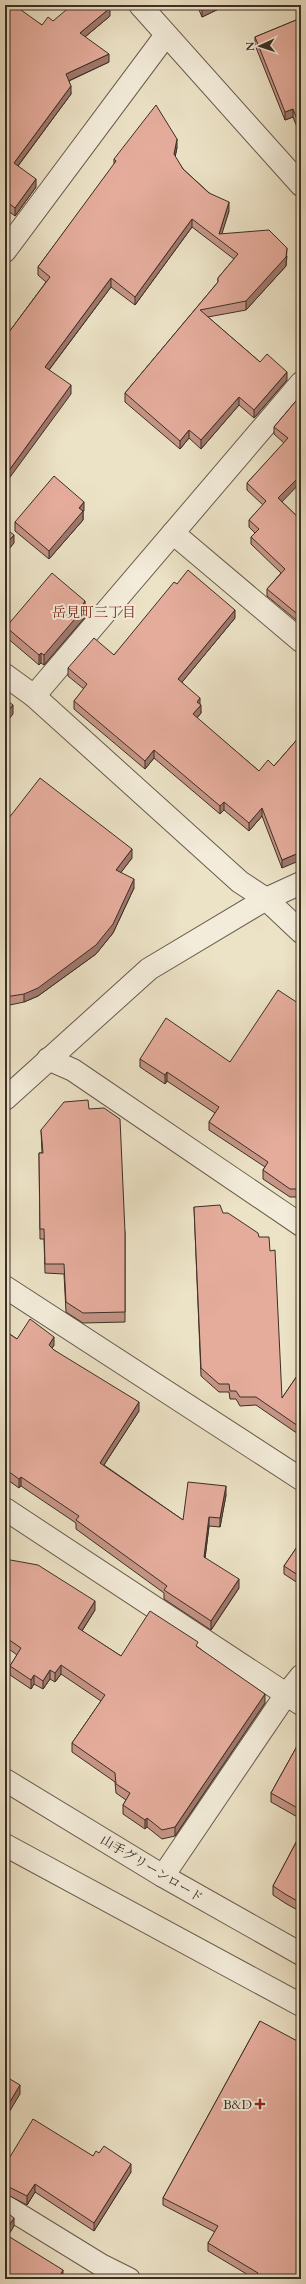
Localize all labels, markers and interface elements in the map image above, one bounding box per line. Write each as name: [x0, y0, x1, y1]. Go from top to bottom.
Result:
north arrow: [240, 26, 280, 66]
text: N: [243, 41, 258, 52]
district label: 岳見町三丁目: [52, 603, 136, 622]
street label: 山手グリーンロード: [97, 1831, 206, 1907]
place label: B&D: [223, 2096, 252, 2114]
marker: B&D: [255, 2099, 265, 2109]

